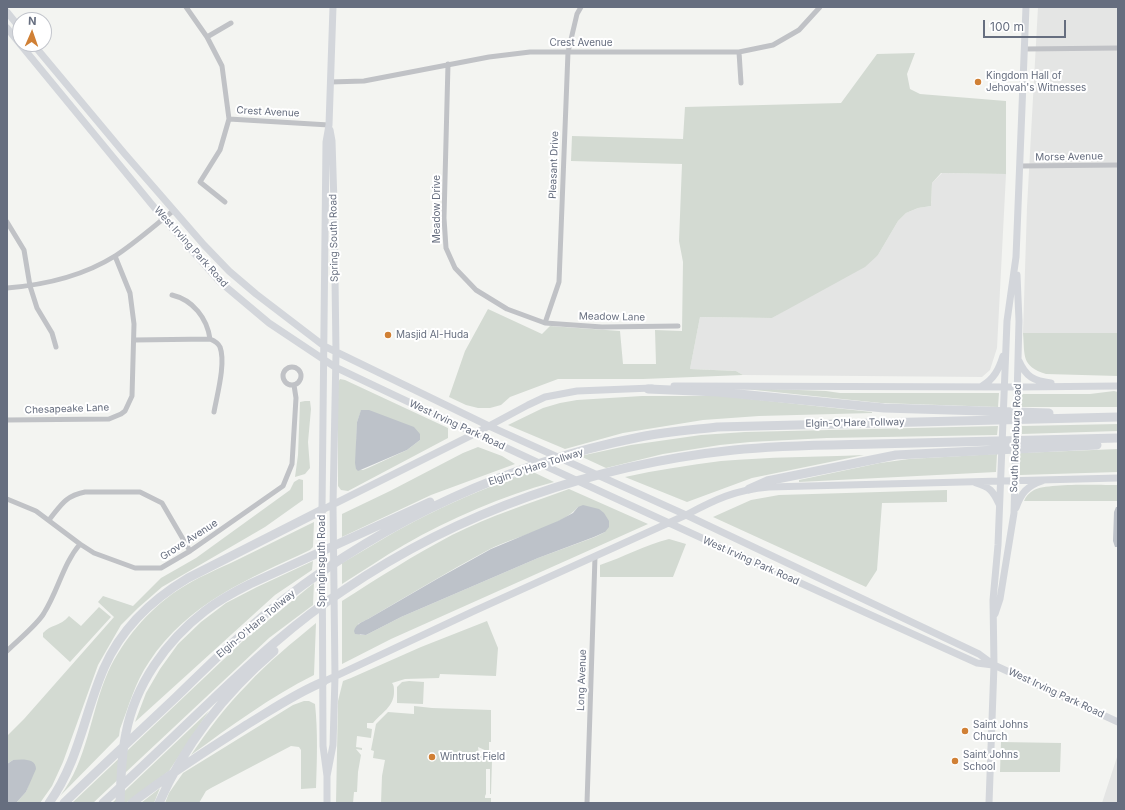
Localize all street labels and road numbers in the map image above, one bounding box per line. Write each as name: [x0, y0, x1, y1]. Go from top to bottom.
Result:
street label: Crest Avenue: [549, 37, 613, 49]
street label: Crest Avenue: [236, 104, 300, 120]
street label: Pleasant Drive: [547, 131, 561, 199]
street label: Morse Avenue: [1035, 150, 1103, 164]
street label: Meadow Drive: [431, 175, 443, 243]
street label: Spring South Road: [327, 194, 341, 282]
street label: West Irving Park Road: [152, 204, 230, 290]
street label: Meadow Lane: [579, 310, 645, 324]
street label: South Rodenburg Road: [1008, 383, 1024, 493]
street label: West Irving Park Road: [407, 398, 507, 452]
street label: Chesapeake Lane: [25, 402, 109, 416]
street label: Elgin-O'Hare Tollway: [805, 416, 905, 430]
street label: Elgin-O'Hare Tollway: [487, 446, 585, 488]
street label: Springinsguth Road: [316, 515, 328, 607]
street label: Grove Avenue: [158, 517, 220, 563]
street label: West Irving Park Road: [701, 534, 801, 588]
street label: Elgin-O'Hare Tollway: [214, 588, 298, 660]
street label: Long Avenue: [575, 649, 589, 711]
street label: West Irving Park Road: [1006, 666, 1106, 720]

